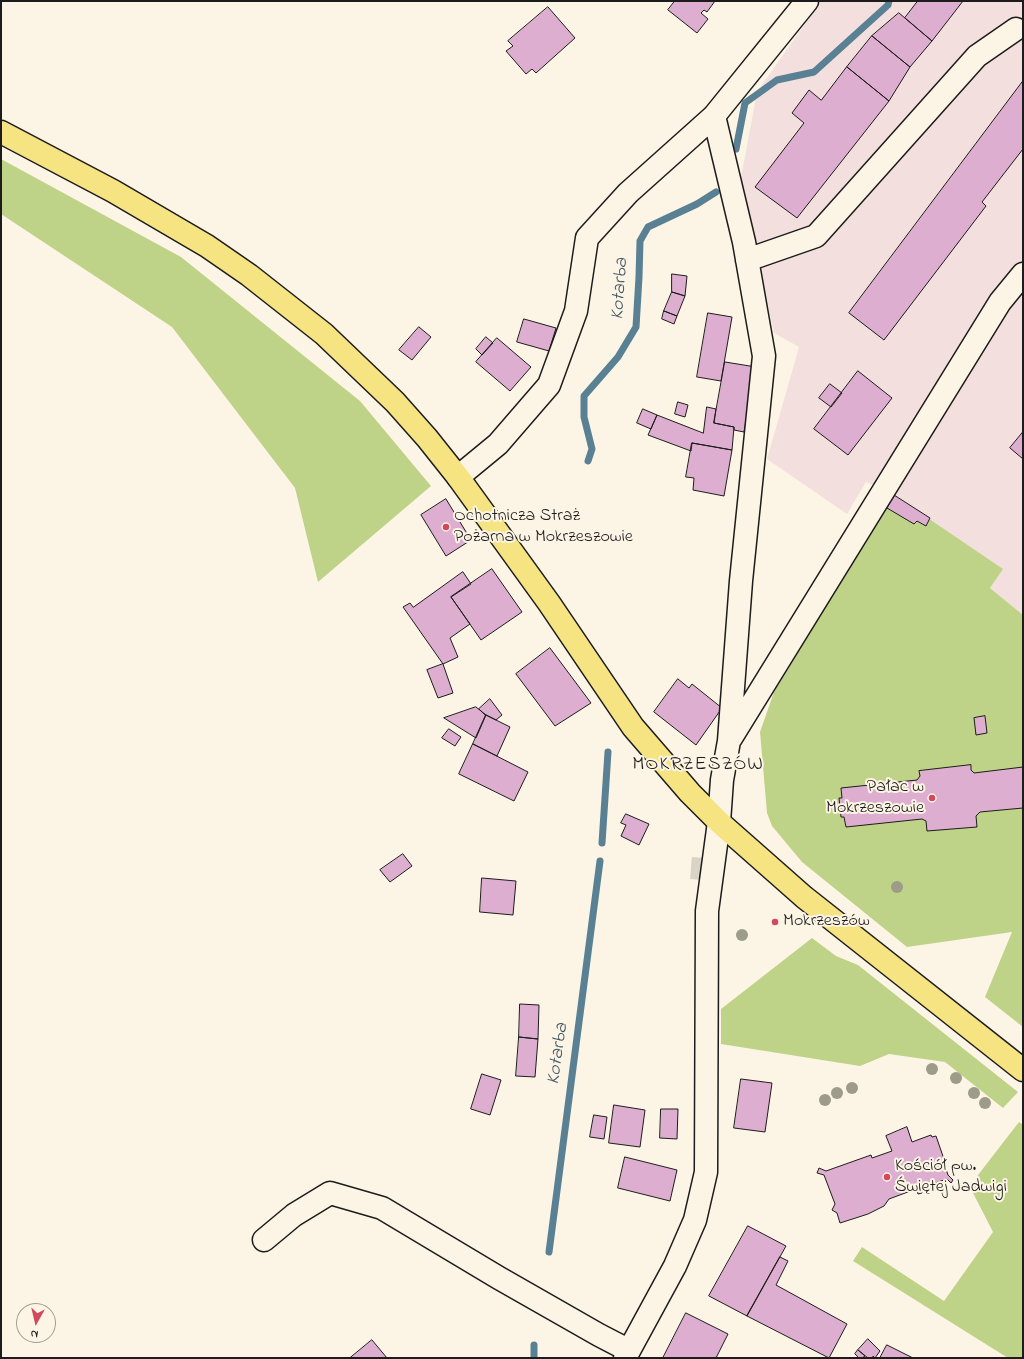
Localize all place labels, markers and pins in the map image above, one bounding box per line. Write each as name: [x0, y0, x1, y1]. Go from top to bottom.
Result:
place label: Ochotnicza Straż Pożarna w Mokrzeszowie: [454, 506, 633, 548]
marker: Ochotnicza Straż Pożarna w Mokrzeszowie: [441, 522, 451, 532]
place label: Pałac w Mokrzeszowie: [826, 777, 924, 820]
marker: Pałac w Mokrzeszowie: [927, 793, 937, 803]
place label: Mokrzeszów: [783, 911, 870, 933]
marker: Mokrzeszów: [770, 917, 780, 927]
place label: Kościół pw. Świętej Jadwigi: [895, 1156, 1007, 1198]
marker: Kościół pw. Świętej Jadwigi: [882, 1172, 892, 1182]

